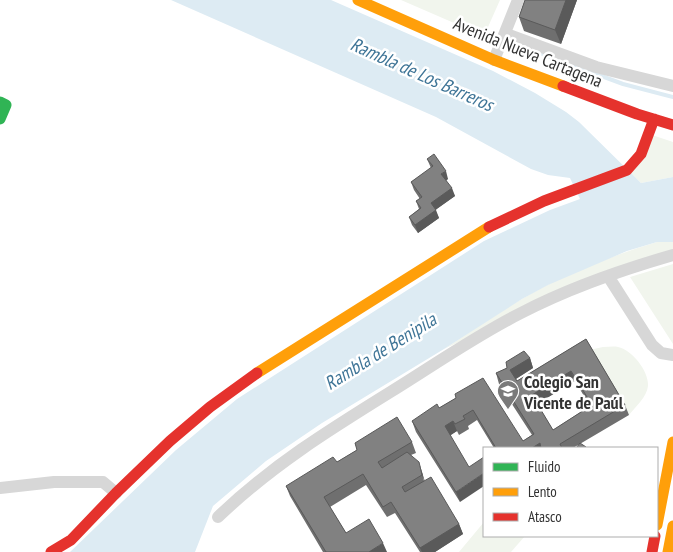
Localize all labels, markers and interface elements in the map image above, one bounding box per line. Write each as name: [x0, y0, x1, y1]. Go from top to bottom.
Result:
street label: Avenida Nueva Cartagena: [450, 12, 606, 92]
water label: Rambla de Los Barreros: [347, 32, 499, 117]
water label: Rambla de Benipila: [320, 306, 441, 395]
place label: Colegio San Vicente de Paúl: [523, 370, 624, 414]
school or university icon: Colegio San Vicente de Paúl: [496, 379, 520, 410]
legend: [483, 447, 658, 537]
text: Fluido: [528, 457, 560, 476]
text: Lento: [528, 482, 557, 501]
text: Atasco: [528, 507, 562, 526]

